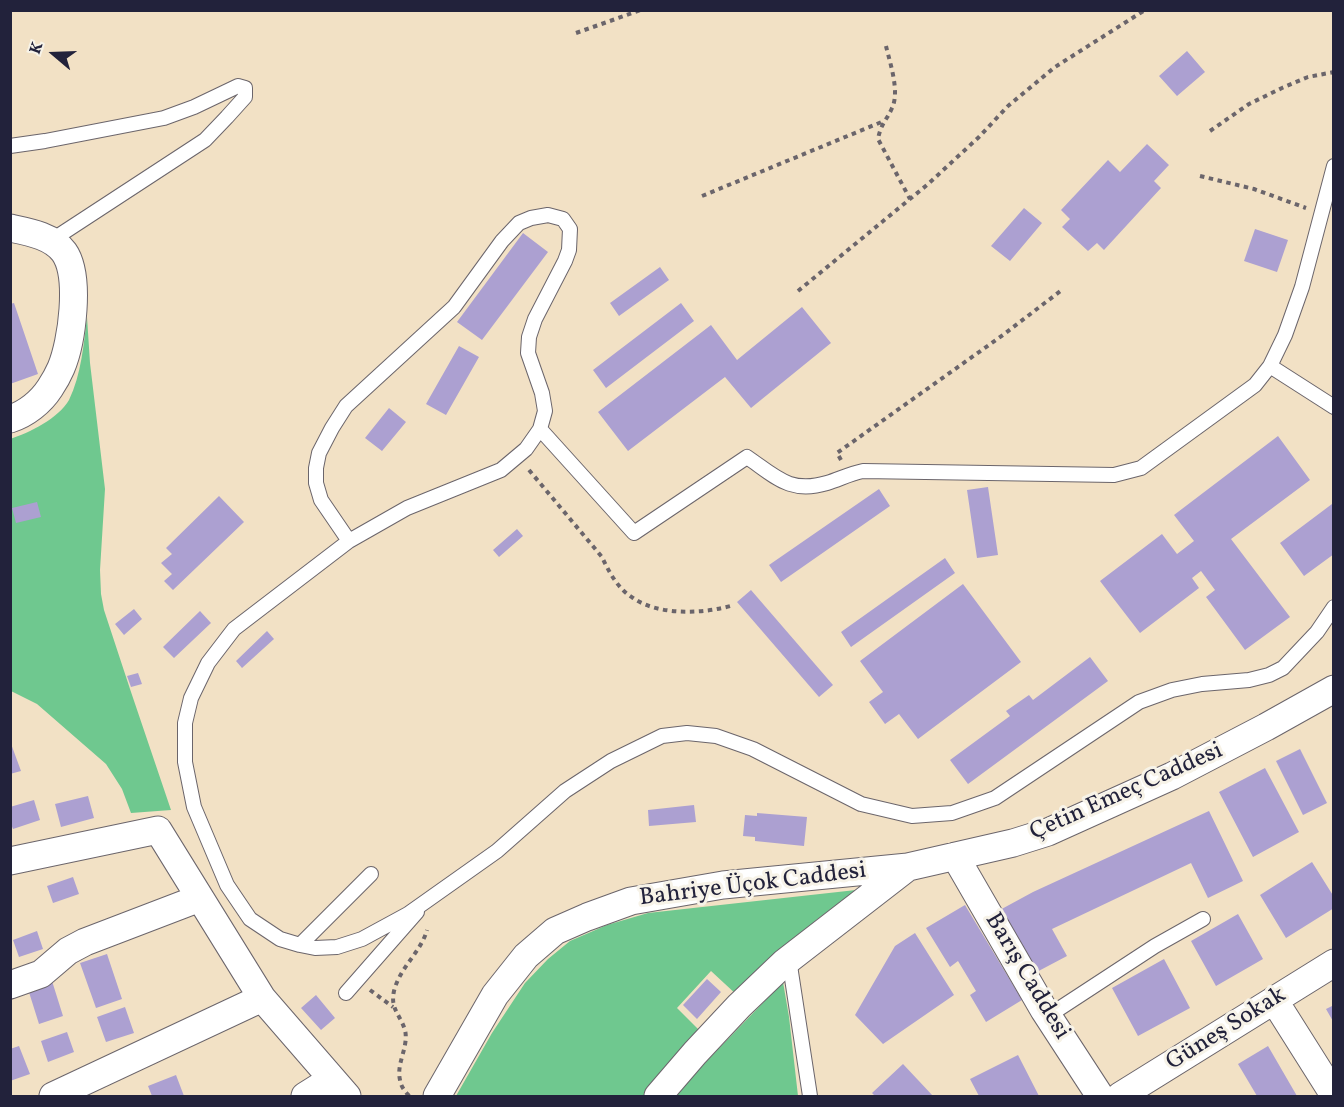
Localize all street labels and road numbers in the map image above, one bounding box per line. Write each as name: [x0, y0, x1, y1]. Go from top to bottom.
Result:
street label: Çetin Emeç Caddesi: [1026, 738, 1228, 848]
street label: Bahriye Üçok Caddesi: [638, 858, 868, 914]
street label: Barış Caddesi: [977, 908, 1075, 1046]
street label: Güneş Sokak: [1162, 982, 1292, 1078]

